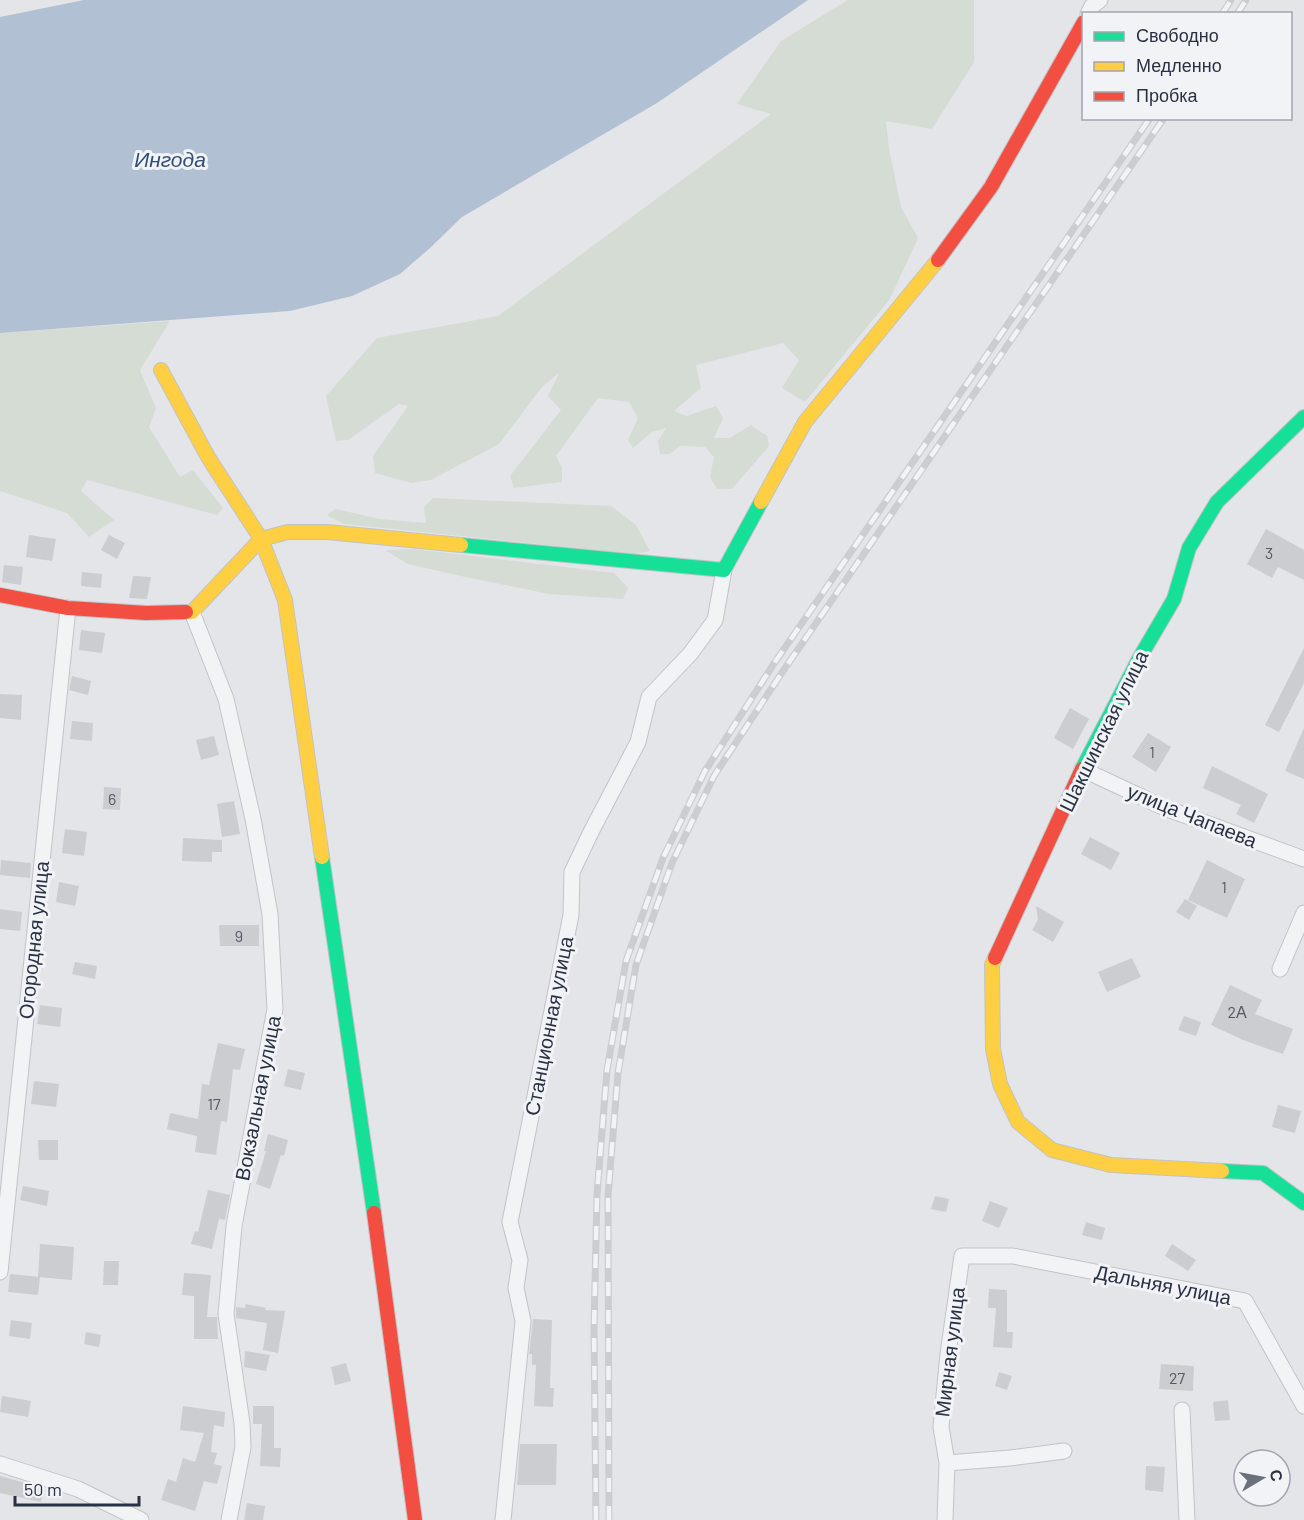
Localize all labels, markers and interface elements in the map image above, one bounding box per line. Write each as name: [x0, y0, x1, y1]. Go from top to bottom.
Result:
legend: [1082, 12, 1292, 120]
text: Свободно: [1136, 24, 1219, 46]
text: Медленно: [1136, 54, 1222, 76]
text: Пробка: [1136, 84, 1199, 106]
water label: Ингода: [134, 146, 206, 171]
house number: 3: [1265, 543, 1273, 562]
street label: Шакшинская улица: [1054, 645, 1153, 815]
house number: 1: [1149, 742, 1155, 761]
street label: улица Чапаева: [1124, 778, 1262, 852]
house number: 6: [108, 789, 116, 808]
street label: Огородная улица: [13, 859, 53, 1020]
house number: 1: [1221, 877, 1227, 896]
house number: 9: [235, 926, 243, 945]
street label: Станционная улица: [519, 933, 577, 1118]
house number: 2А: [1227, 1002, 1247, 1021]
street label: Вокзальная улица: [229, 1012, 285, 1182]
house number: 17: [207, 1094, 221, 1113]
street label: Дальняя улица: [1093, 1259, 1234, 1309]
street label: Мирная улица: [929, 1285, 969, 1418]
house number: 27: [1169, 1368, 1185, 1387]
north arrow: [1232, 1448, 1292, 1508]
text: С: [1267, 1468, 1288, 1483]
scale bar: [15, 1469, 140, 1507]
text: 50 m: [24, 1478, 62, 1500]

